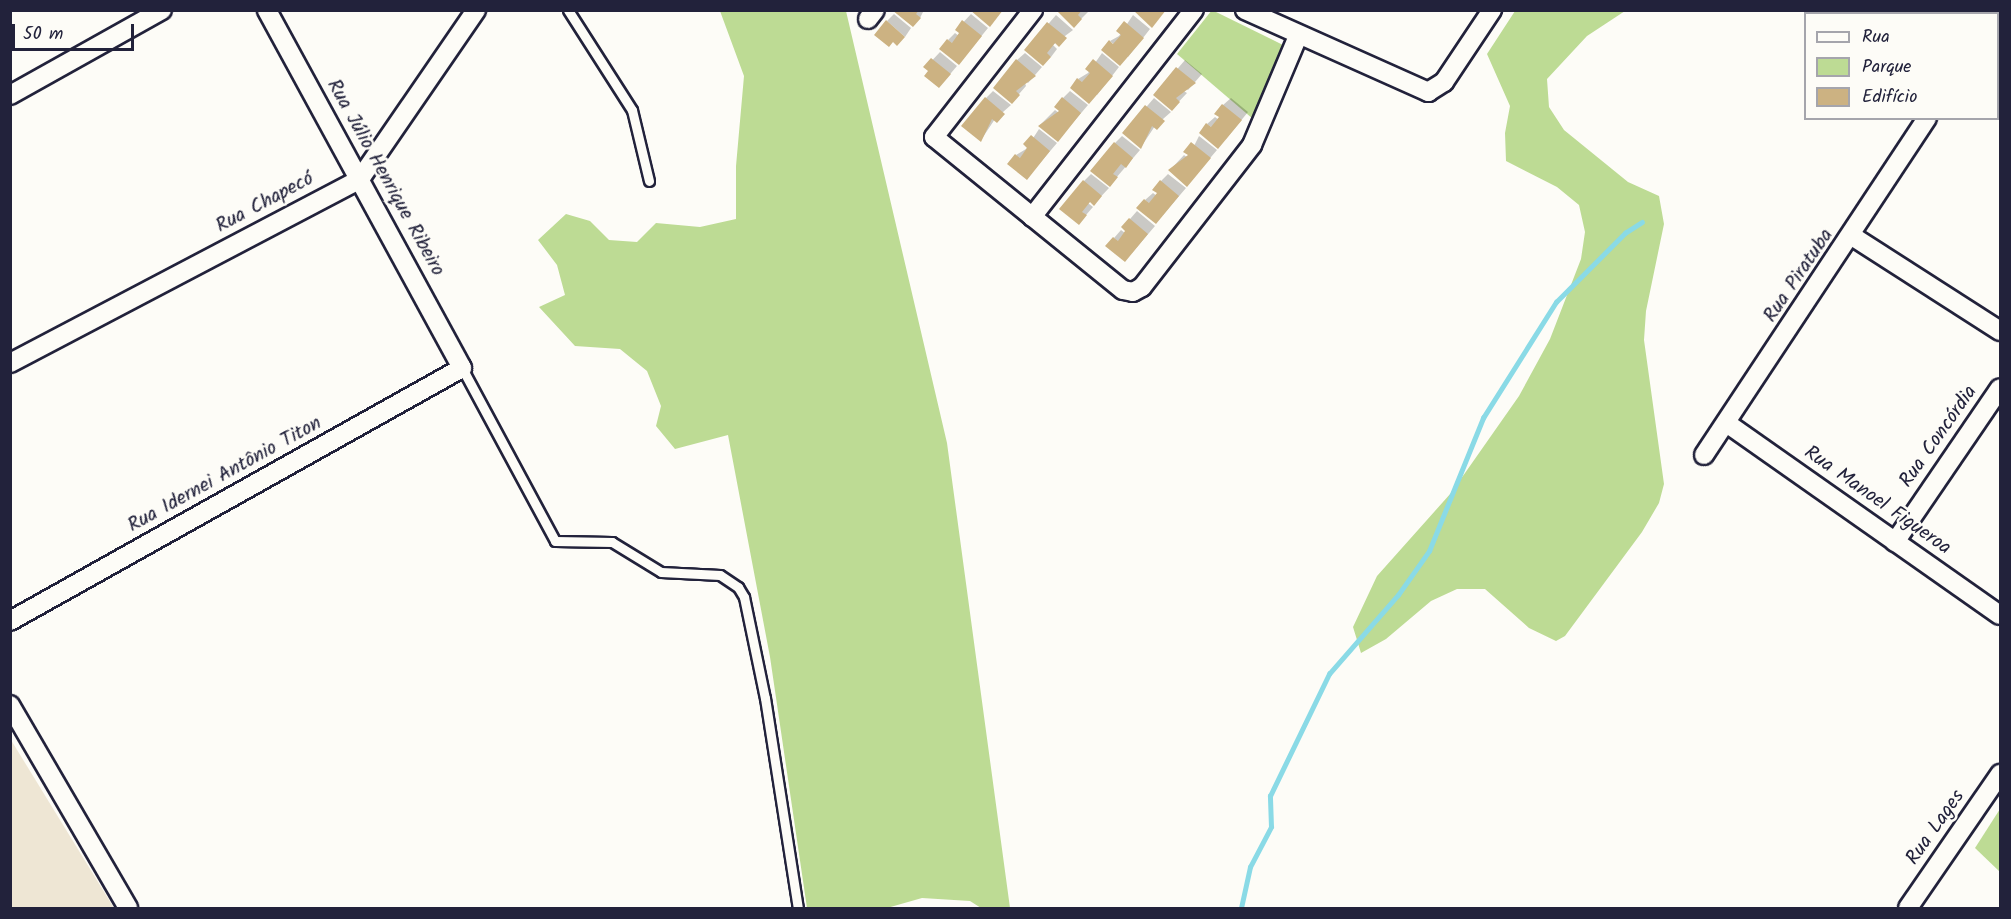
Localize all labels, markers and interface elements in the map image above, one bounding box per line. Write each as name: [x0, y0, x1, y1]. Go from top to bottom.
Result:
scale bar: [15, 12, 136, 50]
legend: [1804, 12, 1999, 120]
text: 50 m: [23, 20, 63, 49]
text: Rua: [1862, 23, 1890, 52]
text: Parque: [1862, 53, 1911, 82]
street label: Rua Júlio Henrique Ribeiro: [321, 75, 449, 281]
text: Edifício: [1862, 83, 1917, 112]
street label: Rua Chapecó: [212, 167, 318, 239]
street label: Rua Piratuba: [1759, 225, 1839, 327]
street label: Rua Concórdia: [1895, 381, 1983, 493]
street label: Rua Idernei Antônio Titon: [124, 412, 326, 538]
street label: Rua Manoel Figueroa: [1799, 441, 1955, 561]
street label: Rua Lages: [1902, 786, 1970, 870]

